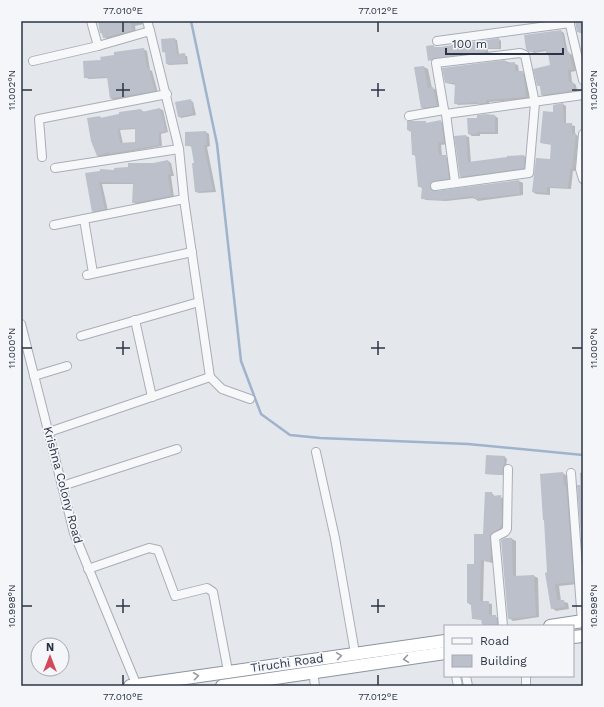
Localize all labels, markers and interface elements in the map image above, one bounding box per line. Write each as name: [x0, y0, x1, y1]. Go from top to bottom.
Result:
text: 77.010°E: [103, 5, 143, 16]
text: 77.012°E: [358, 5, 398, 16]
scale bar: [446, 30, 563, 56]
text: 100 m: [452, 37, 487, 51]
text: 11.002°N: [6, 70, 17, 110]
text: 11.002°N: [588, 70, 599, 110]
text: 11.000°N: [6, 328, 17, 368]
text: 11.000°N: [588, 328, 599, 368]
street label: Krishna Colony Road: [41, 425, 85, 545]
text: 10.998°N: [6, 585, 17, 627]
text: 10.998°N: [588, 585, 599, 627]
legend: [444, 625, 574, 677]
text: Road: [480, 634, 509, 648]
north arrow: [30, 637, 70, 677]
text: N: [46, 641, 54, 654]
street label: Tiruchi Road: [250, 651, 324, 675]
one-way arrow: [336, 651, 342, 660]
one-way arrow: [403, 654, 409, 663]
text: Building: [480, 654, 527, 668]
one-way arrow: [193, 672, 199, 681]
text: 77.010°E: [103, 691, 143, 702]
text: 77.012°E: [358, 691, 398, 702]

